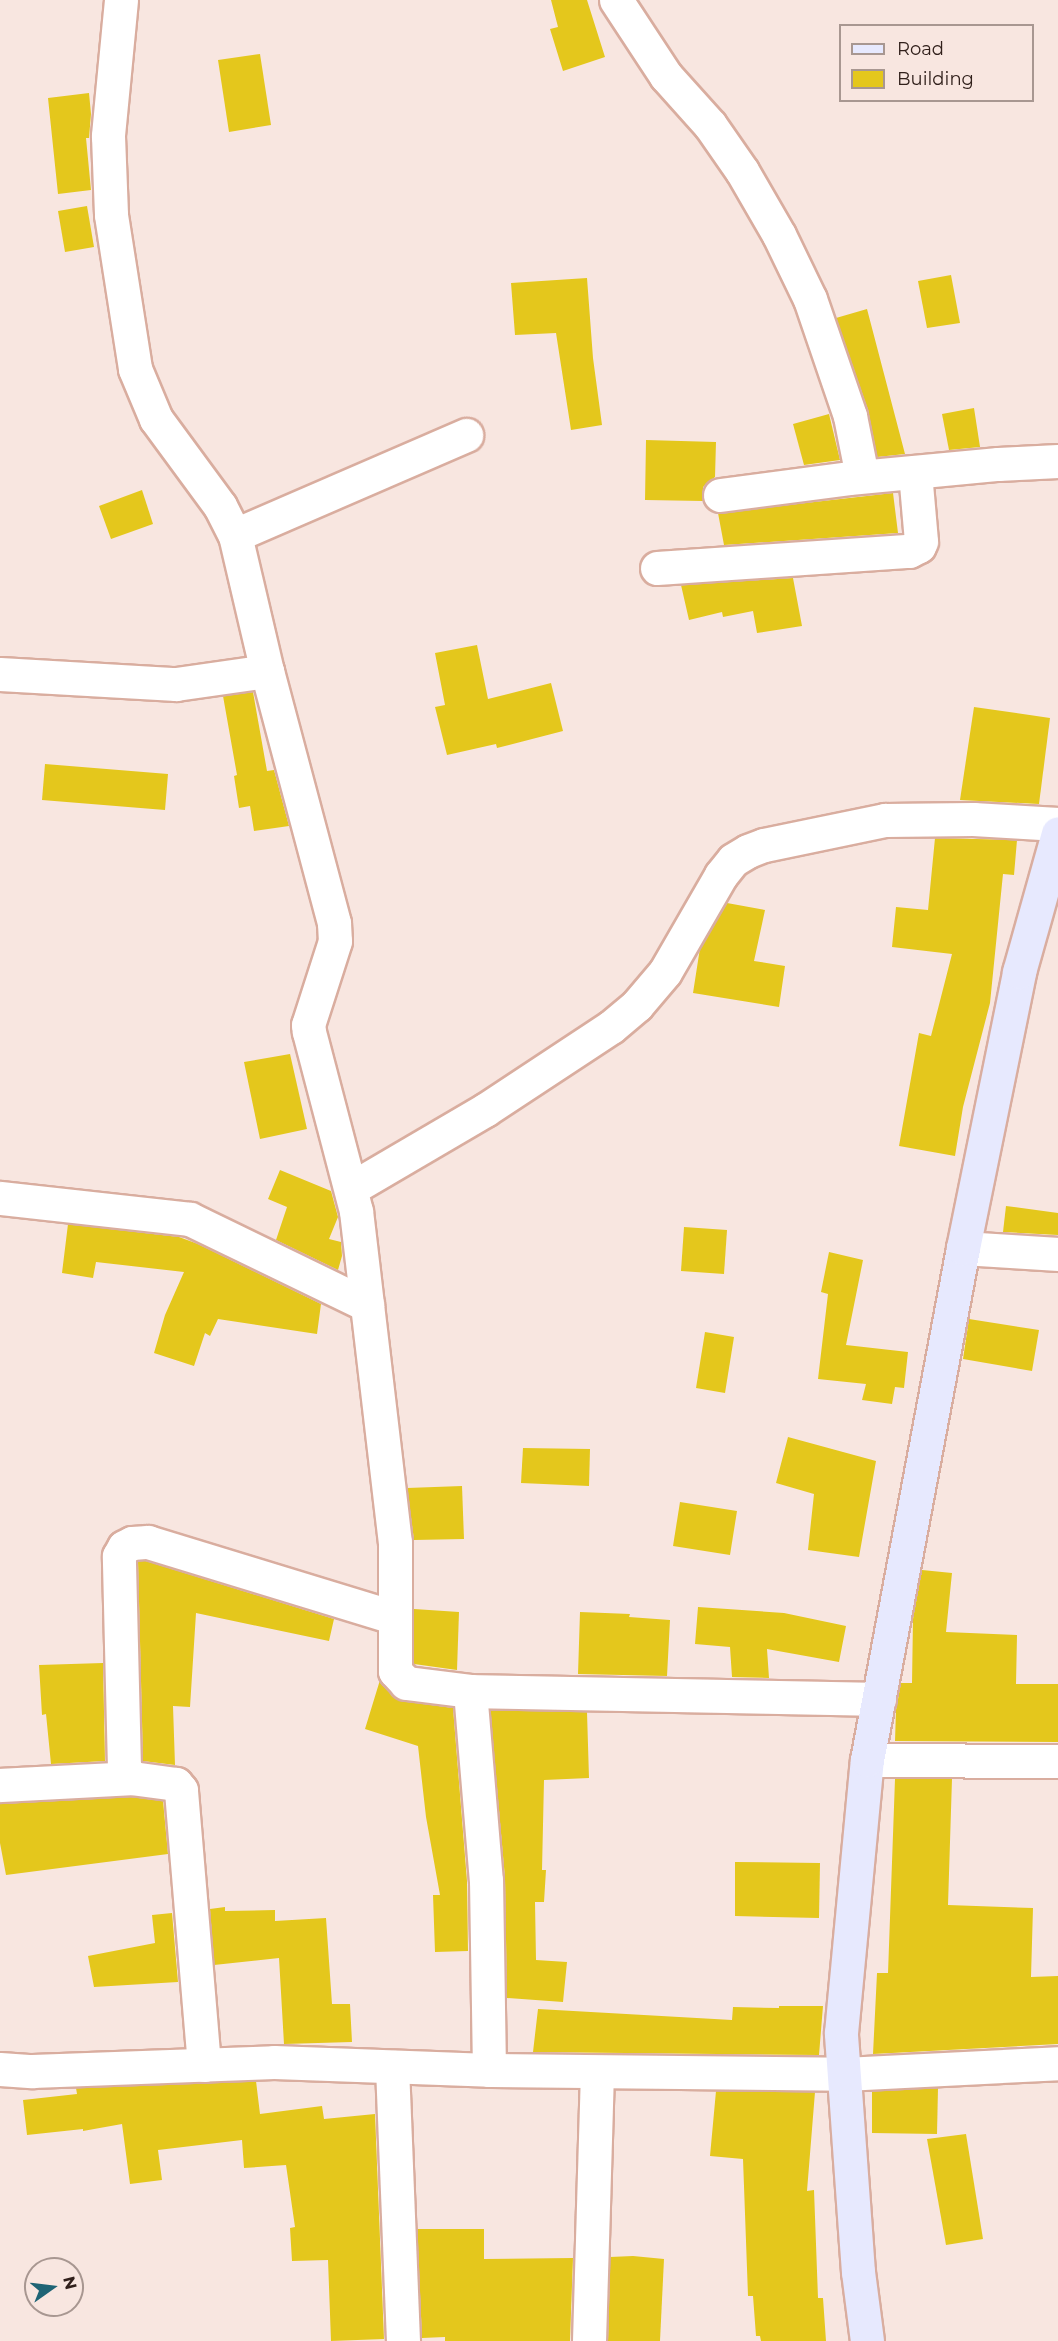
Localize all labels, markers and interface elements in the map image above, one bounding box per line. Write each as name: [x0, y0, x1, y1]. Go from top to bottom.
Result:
legend: [839, 24, 1034, 102]
text: Road: [897, 38, 944, 60]
text: Building: [897, 68, 974, 90]
north arrow: [24, 2257, 84, 2317]
text: N: [59, 2274, 81, 2292]

